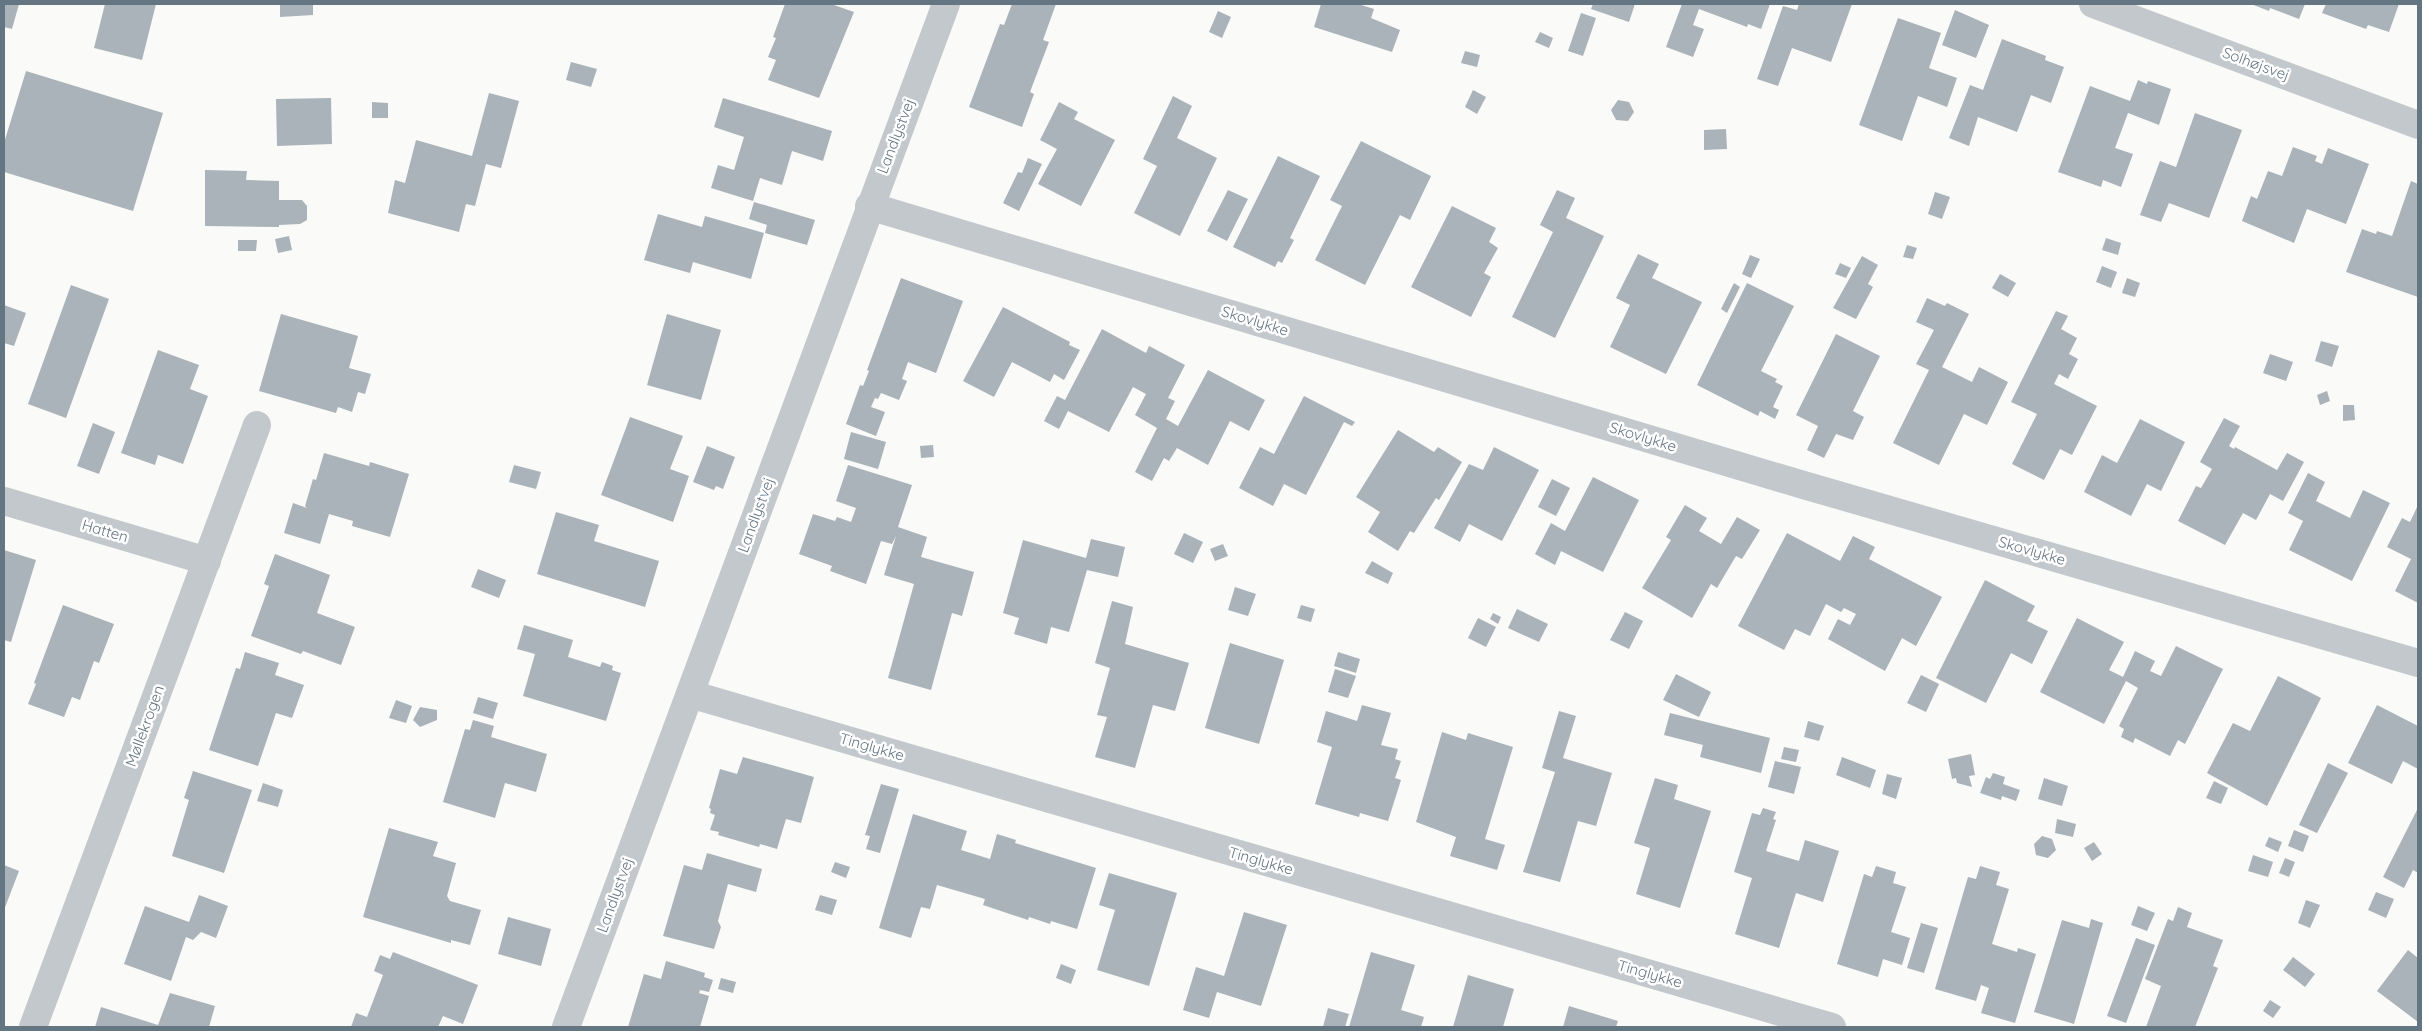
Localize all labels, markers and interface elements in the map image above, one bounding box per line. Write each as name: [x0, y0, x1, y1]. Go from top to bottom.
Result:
street label: Solhøjsvej: [2220, 43, 2292, 84]
street label: Landlystvej: [873, 96, 919, 176]
street label: Skovlykke: [1219, 301, 1291, 340]
street label: Skovlykke: [1607, 417, 1679, 456]
street label: Landlystvej: [733, 474, 778, 555]
street label: Hatten: [80, 515, 130, 546]
street label: Skovlykke: [1996, 532, 2068, 569]
street label: Møllekrogen: [121, 682, 168, 769]
street label: Tinglykke: [838, 728, 907, 765]
street label: Tinglykke: [1227, 842, 1296, 879]
street label: Landlystvej: [592, 854, 637, 935]
street label: Tinglykke: [1616, 955, 1685, 992]

